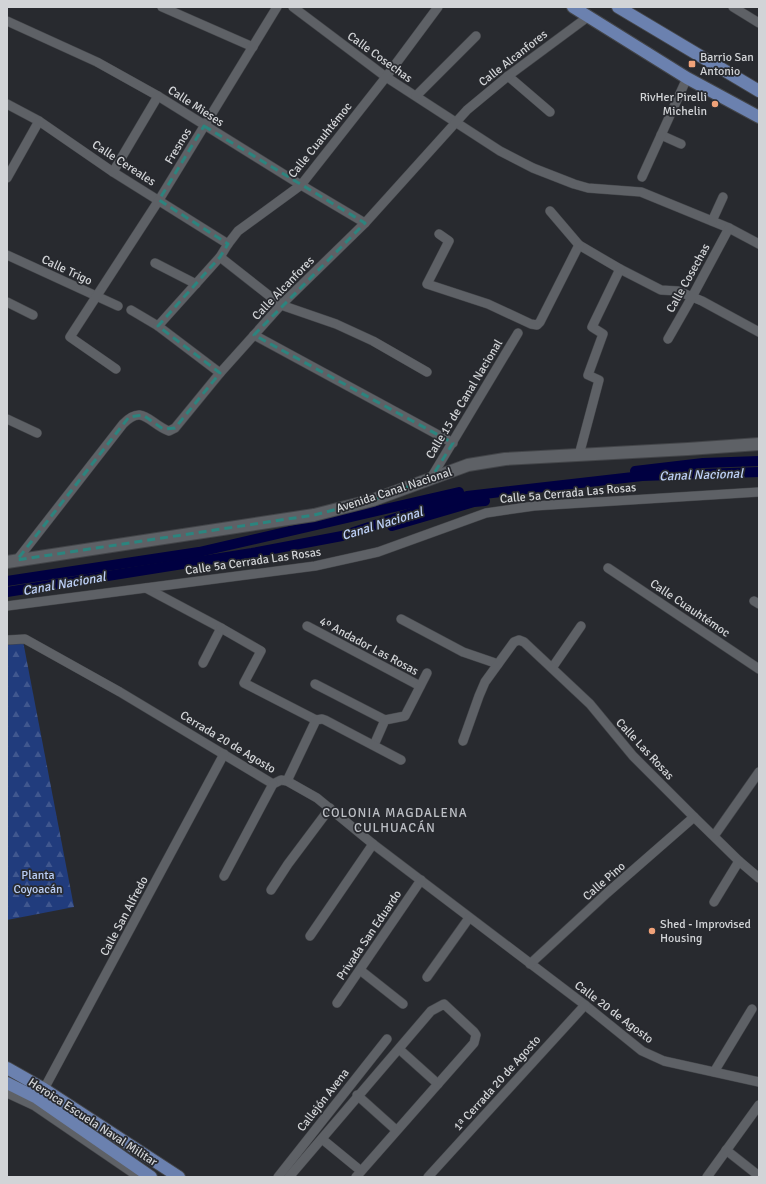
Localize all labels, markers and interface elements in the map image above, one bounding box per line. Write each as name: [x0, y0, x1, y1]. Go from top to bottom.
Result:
street label: Calle Alcanfores: [476, 27, 551, 90]
street label: Calle Cosechas: [344, 29, 415, 86]
place label: Barrio San Antonio: [700, 50, 754, 79]
marker: Barrio San Antonio: [687, 59, 697, 69]
street label: Calle Mieses: [165, 83, 227, 130]
place label: RivHer Pirelli Michelin: [640, 90, 707, 119]
street label: Calle Cuauhtémoc: [285, 99, 356, 181]
marker: RivHer Pirelli Michelin: [710, 99, 720, 109]
street label: Fresnos: [162, 125, 195, 167]
street label: Calle Cereales: [89, 137, 158, 190]
street label: Calle Cosechas: [663, 241, 714, 315]
street label: Calle Trigo: [39, 252, 95, 289]
street label: Calle Alcanfores: [249, 253, 318, 323]
street label: Calle 15 de Canal Nacional: [423, 336, 506, 462]
street label: Avenida Canal Nacional: [334, 465, 454, 516]
water label: Canal Nacional: [659, 465, 745, 484]
street label: Calle 5a Cerrada Las Rosas: [499, 480, 637, 507]
water label: Canal Nacional: [340, 504, 426, 544]
street label: Calle 5a Cerrada Las Rosas: [184, 545, 322, 578]
water label: Canal Nacional: [21, 569, 108, 599]
street label: Calle Cuauhtémoc: [647, 576, 733, 641]
street label: 4º Andador Las Rosas: [317, 614, 421, 679]
street label: Cerrada 20 de Agosto: [177, 708, 278, 777]
street label: Calle Las Rosas: [612, 715, 677, 783]
district label: COLONIA MAGDALENA CULHUACÁN: [322, 805, 468, 836]
street label: Calle Pino: [580, 859, 629, 904]
park label: Planta Coyoacán: [13, 868, 63, 897]
street label: Calle San Alfredo: [97, 874, 152, 959]
street label: Privada San Eduardo: [334, 887, 405, 983]
place label: Shed - Improvised Housing: [660, 917, 751, 946]
marker: Shed - Improvised Housing: [647, 926, 657, 936]
street label: Calle 20 de Agosto: [571, 978, 656, 1047]
street label: 1ª Cerrada 20 de Agosto: [451, 1033, 544, 1134]
street label: Callejón Avena: [294, 1066, 353, 1135]
street label: Heroica Escuela Naval Militar: [25, 1075, 160, 1170]

